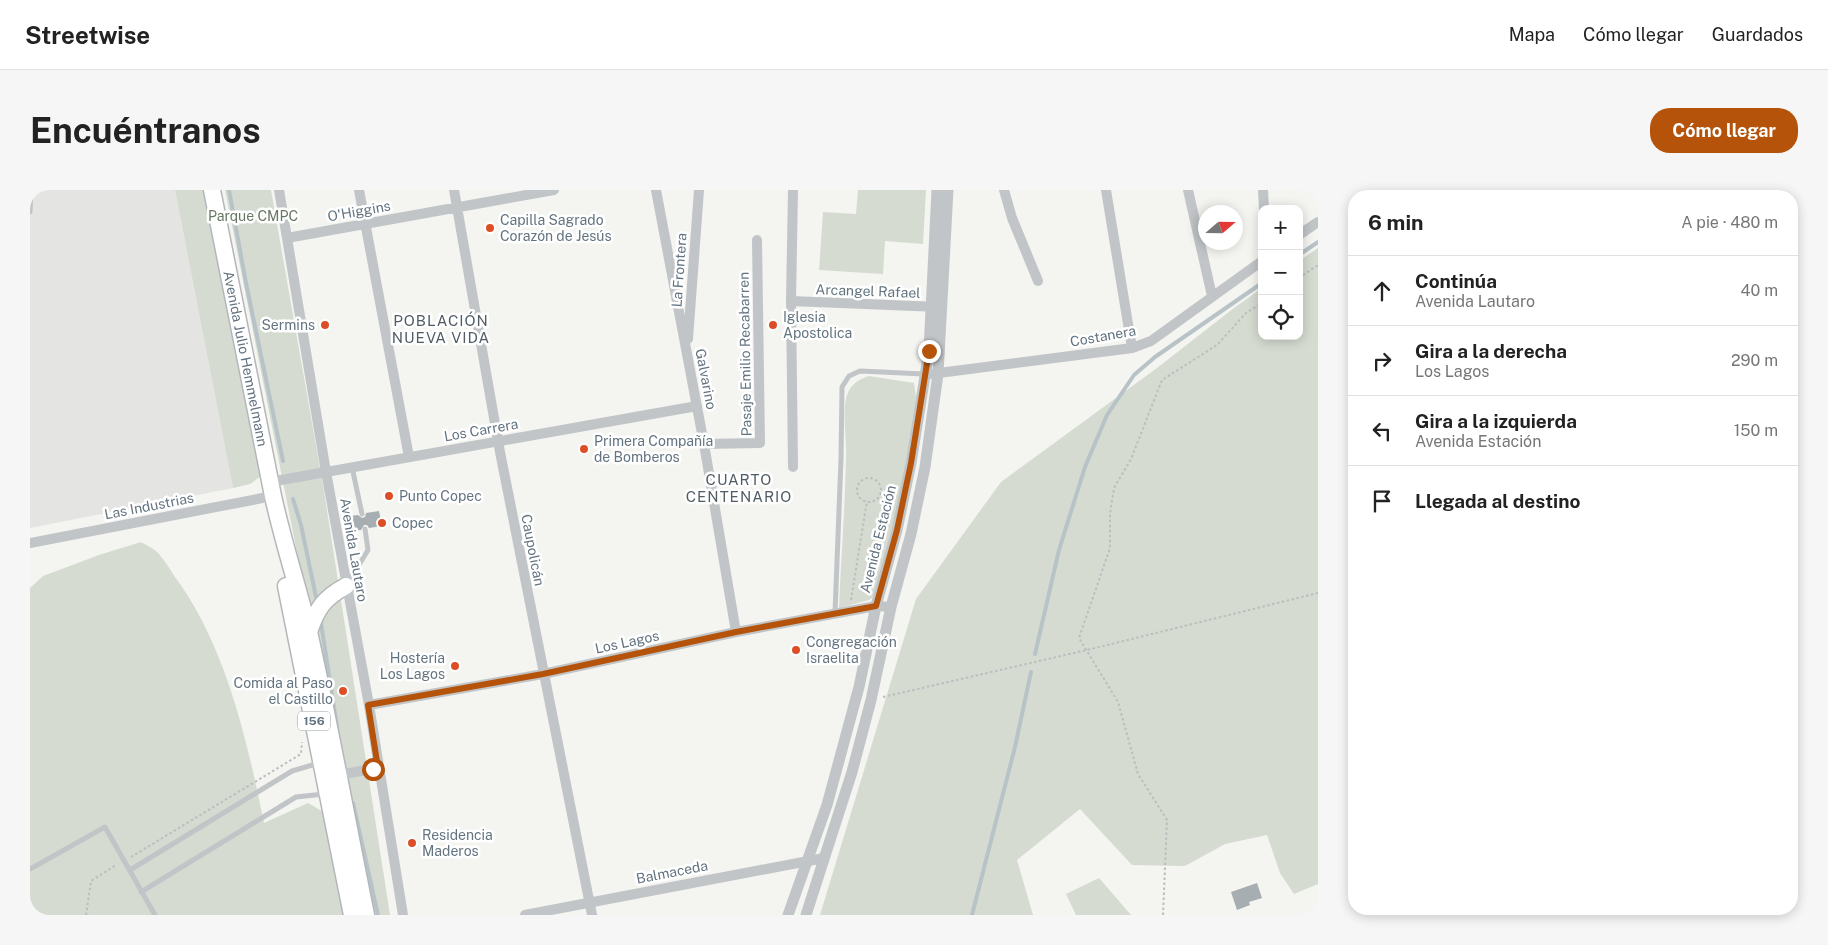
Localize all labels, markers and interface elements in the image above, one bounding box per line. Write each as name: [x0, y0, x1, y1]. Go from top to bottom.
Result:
text: Streetwise: [25, 21, 150, 49]
text: Mapa: [1509, 24, 1555, 45]
text: Cómo llegar: [1583, 24, 1684, 45]
text: Guardados: [1712, 24, 1803, 45]
button: Cómo llegar: [1650, 108, 1798, 153]
text: Encuéntranos: [30, 110, 261, 151]
street label: O'Higgins: [326, 198, 392, 224]
north arrow: [1198, 205, 1243, 250]
map controls: [1258, 205, 1303, 340]
button: +: [1258, 205, 1303, 250]
park label: Parque CMPC: [208, 208, 298, 224]
text: 6 min: [1368, 210, 1424, 235]
place label: Capilla Sagrado Corazón de Jesús: [500, 212, 612, 244]
text: A pie · 480 m: [1681, 213, 1778, 232]
marker: Capilla Sagrado Corazón de Jesús: [484, 222, 496, 234]
street label: La Frontera: [668, 232, 690, 308]
button: −: [1258, 250, 1303, 295]
street label: Avenida Julio Hemmelmann: [220, 270, 271, 448]
text: Continúa: [1415, 270, 1497, 292]
street label: Pasaje Emilio Recabarren: [736, 272, 754, 436]
icon: ahead: [1368, 277, 1396, 305]
street label: Arcangel Rafael: [815, 281, 921, 301]
text: 40 m: [1740, 281, 1778, 300]
text: Avenida Lautaro: [1415, 292, 1535, 311]
button: locate: [1258, 295, 1303, 340]
place label: Iglesia Apostolica: [783, 309, 852, 341]
district label: POBLACIÓN NUEVA VIDA: [392, 311, 490, 346]
place label: Sermins: [261, 317, 315, 333]
marker: Sermins: [319, 319, 331, 331]
marker: Iglesia Apostolica: [767, 319, 779, 331]
street label: Costanera: [1069, 322, 1137, 350]
route end: [918, 340, 941, 363]
text: Gira a la derecha: [1415, 340, 1567, 362]
street label: Galvarino: [692, 347, 720, 411]
icon: right: [1368, 347, 1396, 375]
text: 290 m: [1731, 351, 1778, 370]
text: Los Lagos: [1415, 362, 1489, 381]
text: Gira a la izquierda: [1415, 410, 1577, 432]
street label: Los Carrera: [443, 416, 519, 444]
icon: left: [1368, 417, 1396, 445]
text: 150 m: [1734, 421, 1778, 440]
text: Avenida Estación: [1415, 432, 1541, 451]
place label: Primera Compañía de Bomberos: [594, 433, 713, 465]
marker: Primera Compañía de Bomberos: [578, 443, 590, 455]
district label: CUARTO CENTENARIO: [686, 471, 792, 505]
street label: Avenida Estación: [857, 483, 899, 595]
icon: arrive: [1368, 487, 1396, 515]
place label: Punto Copec: [399, 488, 482, 504]
street label: Las Industrias: [103, 490, 195, 522]
marker: Punto Copec: [383, 490, 395, 502]
text: Llegada al destino: [1415, 490, 1580, 512]
street label: Avenida Lautaro: [337, 497, 371, 603]
street label: Caupolicán: [518, 513, 548, 587]
place label: Copec: [392, 515, 433, 531]
marker: Copec: [376, 517, 388, 529]
street label: Los Lagos: [593, 627, 661, 657]
place label: Congregación Israelita: [806, 634, 897, 666]
marker: Congregación Israelita: [790, 644, 802, 656]
place label: Hostería Los Lagos: [380, 650, 445, 682]
marker: Hostería Los Lagos: [449, 660, 461, 672]
place label: Comida al Paso el Castillo: [234, 675, 333, 707]
marker: Comida al Paso el Castillo: [337, 685, 349, 697]
road number: 156: [298, 712, 330, 730]
route start: [362, 758, 385, 781]
place label: Residencia Maderos: [422, 827, 493, 859]
marker: Residencia Maderos: [406, 837, 418, 849]
street label: Balmaceda: [635, 857, 709, 887]

